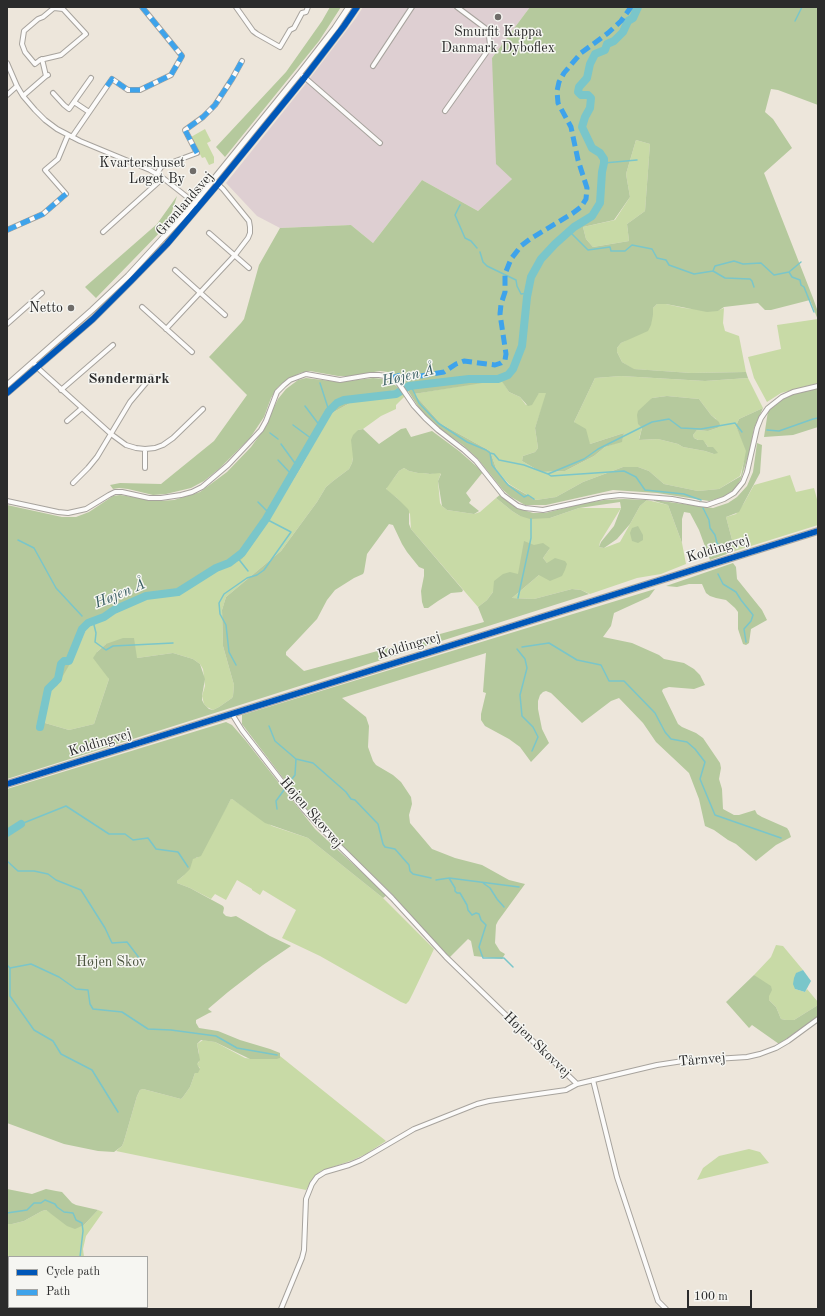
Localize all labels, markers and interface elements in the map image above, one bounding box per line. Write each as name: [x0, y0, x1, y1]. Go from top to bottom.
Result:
marker: Smurfit Kappa Danmark Dyboflex: [493, 12, 503, 22]
place label: Smurfit Kappa Danmark Dyboflex: [441, 24, 555, 56]
place label: Kvartershuset Løget By: [99, 155, 185, 188]
marker: Kvartershuset Løget By: [188, 166, 198, 176]
street label: Grønlandsvej: [153, 168, 217, 240]
place label: Netto: [29, 300, 63, 316]
marker: Netto: [66, 303, 76, 313]
water label: Højen Å: [380, 361, 436, 391]
district label: Søndermark: [88, 370, 170, 388]
street label: Koldingvej: [684, 531, 752, 567]
water label: Højen Å: [92, 575, 148, 613]
street label: Koldingvej: [375, 628, 443, 664]
street label: Koldingvej: [66, 725, 134, 761]
street label: Højen Skovvej: [276, 774, 346, 852]
park label: Højen Skov: [76, 954, 146, 970]
street label: Højen Skovvej: [500, 1008, 574, 1082]
street label: Tårnvej: [678, 1050, 726, 1070]
legend: [8, 1256, 148, 1308]
text: Cycle path: [46, 1266, 100, 1278]
scale bar: [689, 1282, 754, 1308]
text: Path: [46, 1286, 70, 1298]
text: 100 m: [694, 1291, 728, 1303]

